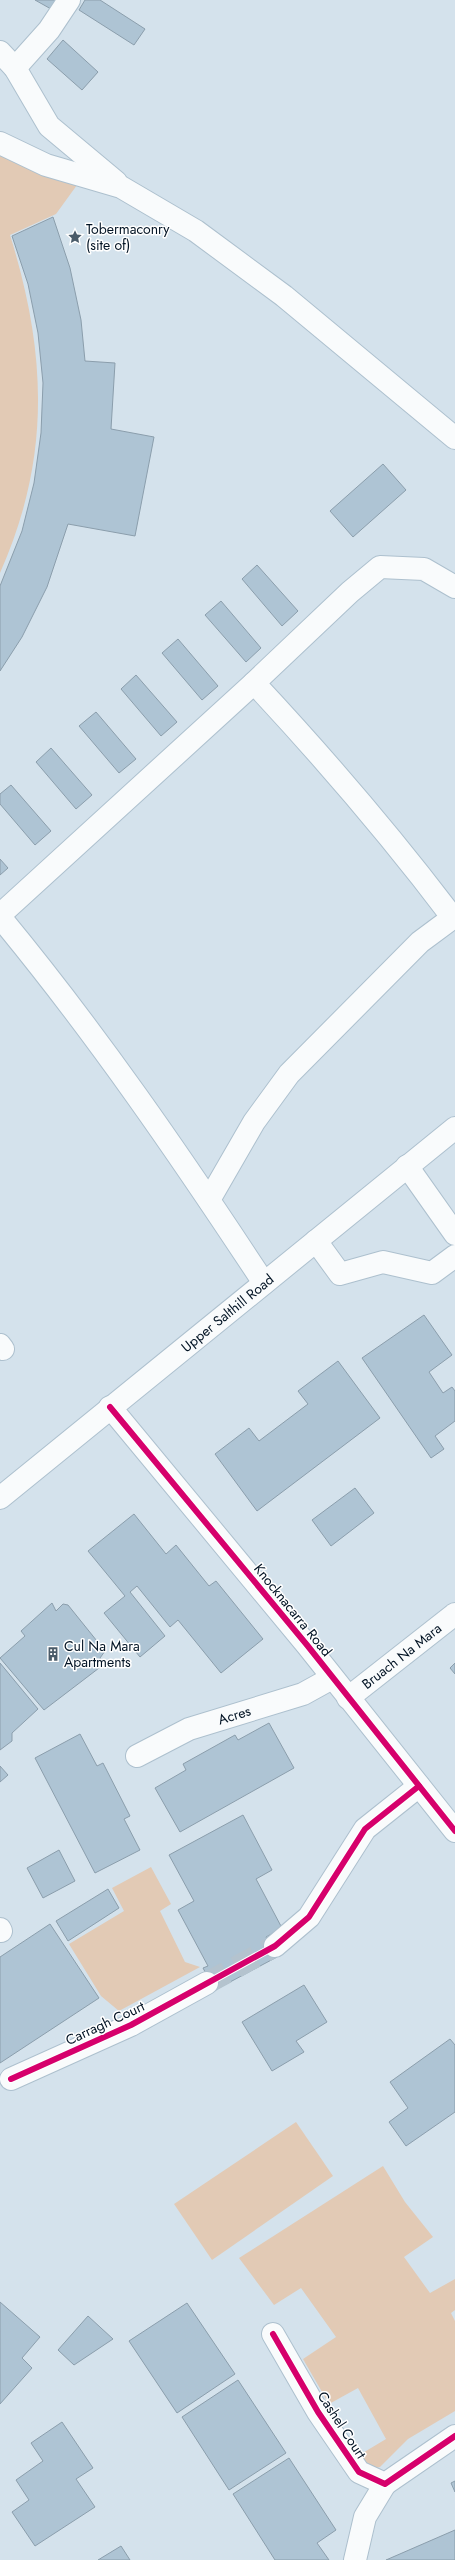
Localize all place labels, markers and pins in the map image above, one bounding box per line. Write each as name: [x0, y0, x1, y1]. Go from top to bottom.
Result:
place label: Tobermaconry (site of): [86, 219, 170, 255]
place icon: Tobermaconry (site of): [67, 229, 83, 245]
place label: Cul Na Mara Apartments: [64, 1636, 140, 1672]
building icon: Cul Na Mara Apartments: [45, 1646, 61, 1662]

